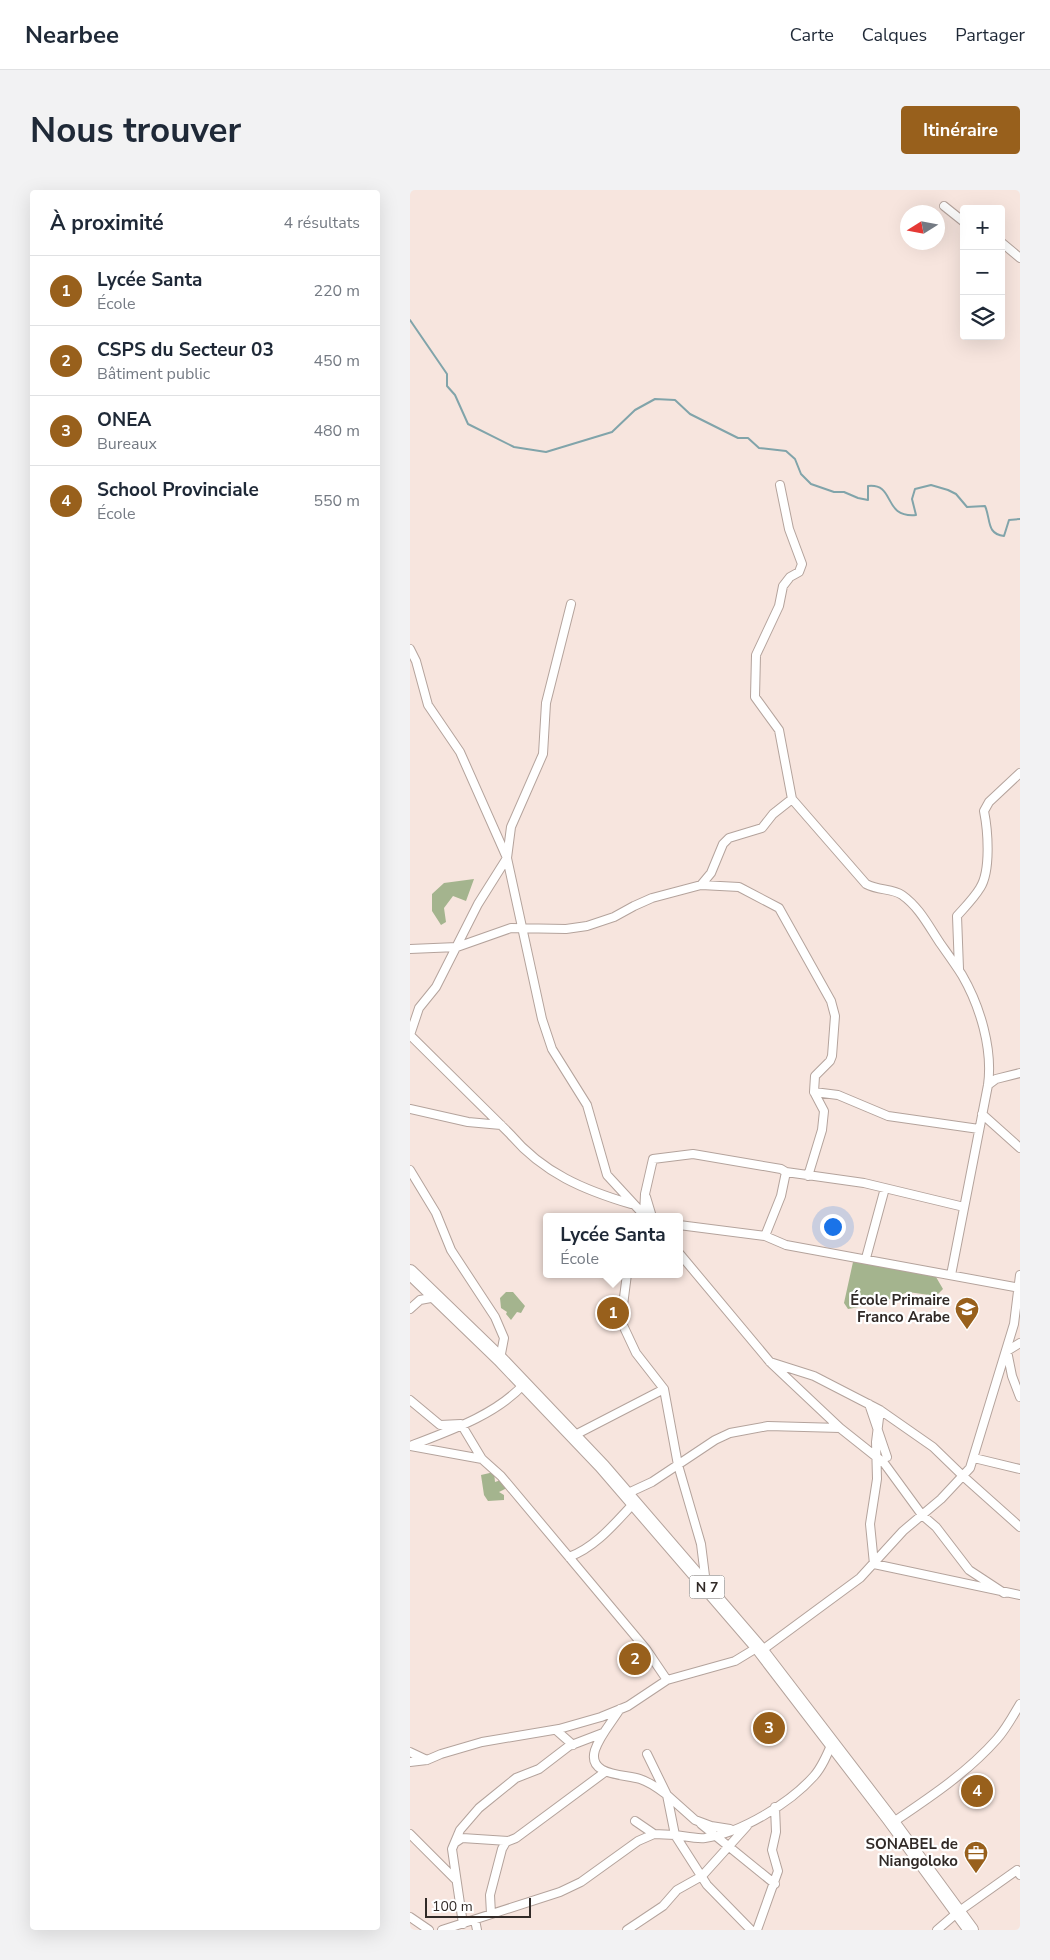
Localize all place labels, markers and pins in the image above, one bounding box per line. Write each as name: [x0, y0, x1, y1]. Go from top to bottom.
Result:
place label: École Primaire Franco Arabe: [850, 1290, 950, 1327]
pin: 1: [597, 1294, 629, 1332]
school or university icon: École Primaire Franco Arabe: [954, 1296, 980, 1330]
pin: 2: [619, 1640, 651, 1678]
pin: 3: [753, 1709, 785, 1747]
pin: 4: [961, 1772, 993, 1810]
place label: SONABEL de Niangoloko: [865, 1834, 958, 1871]
office icon: SONABEL de Niangoloko: [963, 1840, 989, 1874]

